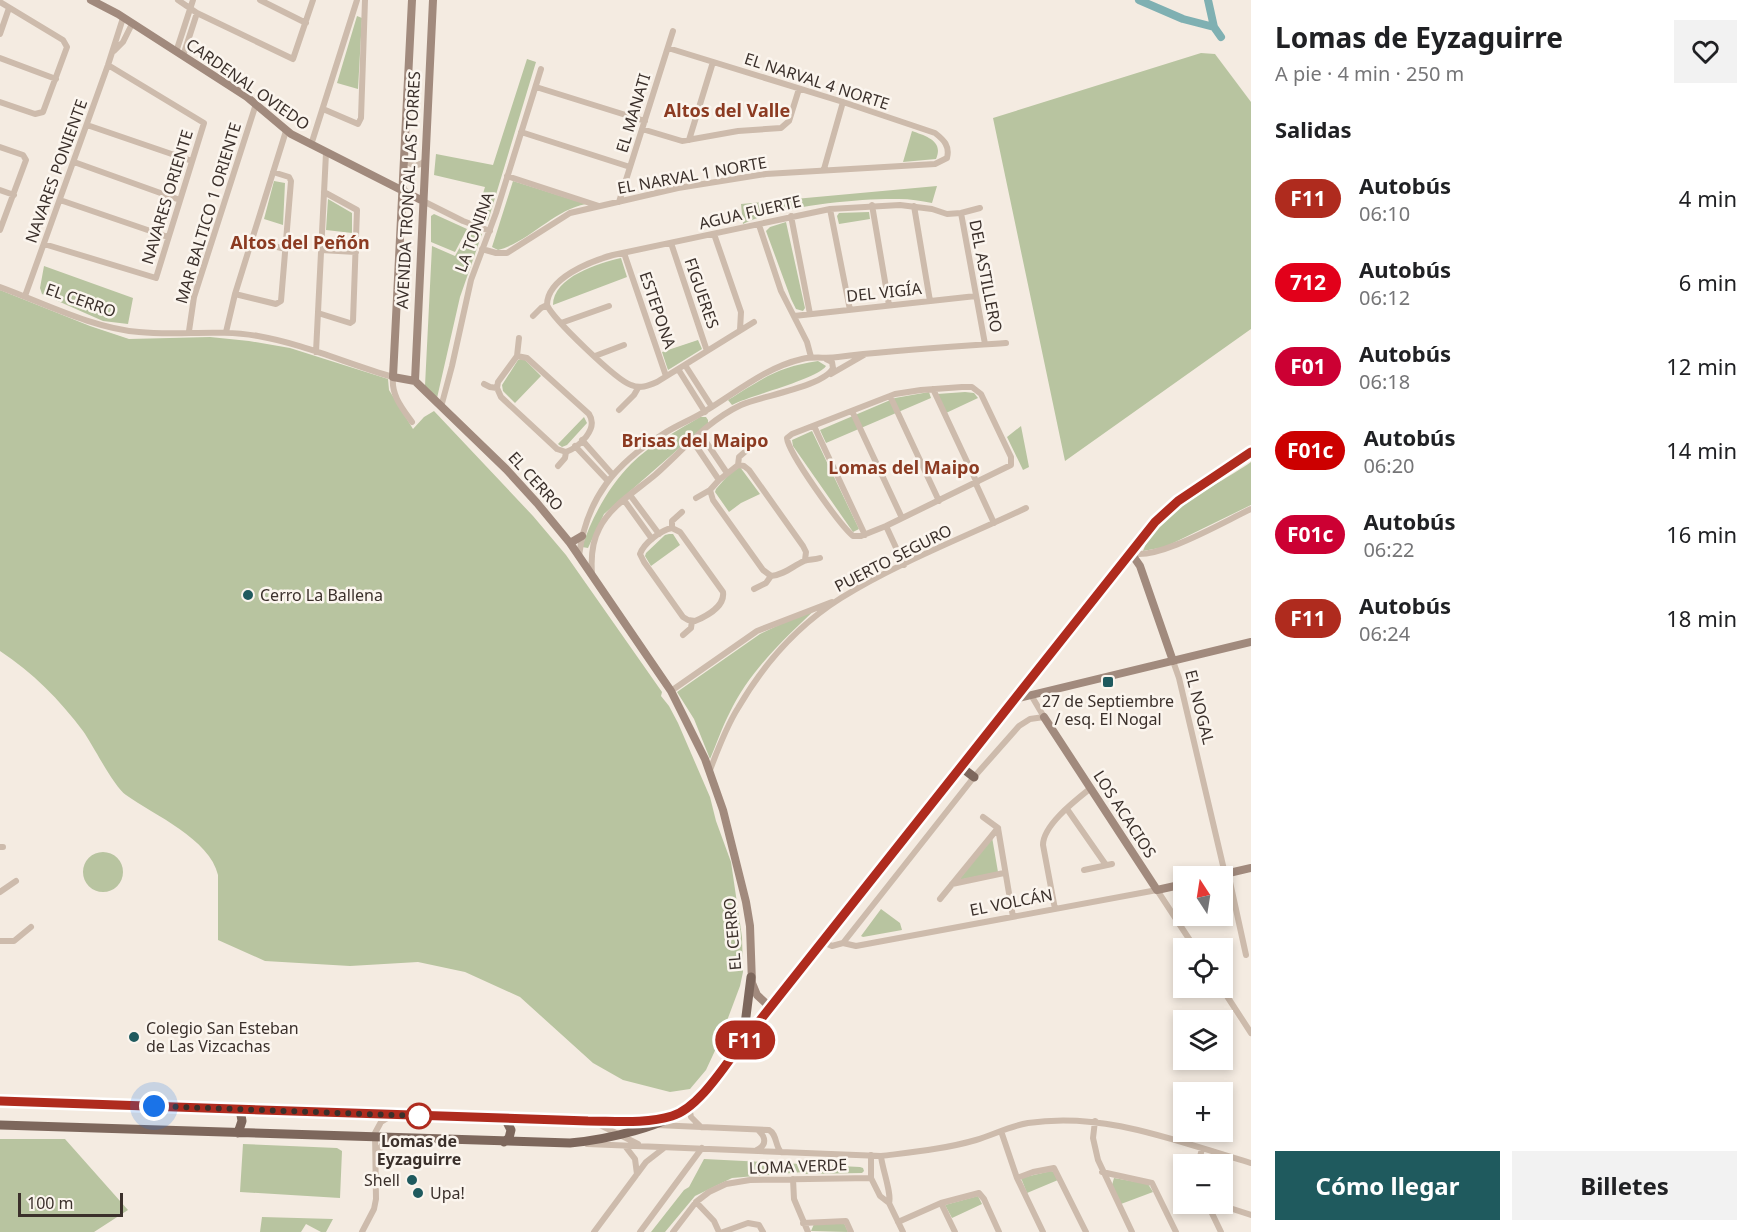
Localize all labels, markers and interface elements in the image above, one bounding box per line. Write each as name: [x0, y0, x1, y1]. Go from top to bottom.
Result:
text: Lomas de Eyzaguirre: [1275, 18, 1563, 56]
button: heart: [1674, 20, 1737, 83]
street label: CARDENAL OVIEDO: [182, 33, 314, 135]
street label: EL NARVAL 4 NORTE: [742, 47, 892, 115]
text: A pie · 4 min · 250 m: [1275, 60, 1464, 87]
street label: AVENIDA TRONCAL LAS TORRES: [391, 70, 425, 309]
street label: EL MANATI: [611, 71, 655, 155]
street label: NAVARES PONIENTE: [20, 96, 92, 246]
district label: Altos del Valle: [664, 98, 790, 122]
text: Salidas: [1275, 114, 1352, 144]
street label: MAR BALTICO 1 ORIENTE: [170, 120, 246, 306]
street label: NAVARES ORIENTE: [136, 127, 198, 267]
street label: EL NARVAL 1 NORTE: [616, 151, 768, 199]
text: Autobús: [1359, 170, 1451, 200]
text: 4 min: [1679, 183, 1737, 213]
text: F11: [1290, 184, 1326, 212]
street label: LA TONINA: [449, 188, 499, 275]
street label: AGUA FUERTE: [697, 190, 803, 234]
text: 06:10: [1359, 200, 1410, 227]
street label: DEL ASTILLERO: [964, 218, 1008, 334]
district label: Altos del Peñón: [230, 230, 370, 254]
text: Autobús: [1359, 254, 1451, 284]
street label: FIGUERES: [680, 255, 724, 332]
text: 6 min: [1679, 267, 1737, 297]
text: 712: [1290, 268, 1326, 296]
street label: ESTEPONA: [635, 269, 682, 352]
street label: DEL VIGÍA: [845, 277, 923, 307]
street label: EL CERRO: [43, 278, 119, 322]
text: 06:12: [1359, 284, 1410, 311]
text: Autobús: [1359, 338, 1451, 368]
text: 12 min: [1666, 351, 1737, 381]
text: F01: [1290, 352, 1326, 380]
text: 06:18: [1359, 368, 1410, 395]
text: Autobús: [1363, 422, 1455, 452]
district label: Brisas del Maipo: [622, 428, 768, 452]
text: 14 min: [1666, 435, 1737, 465]
text: F01c: [1287, 436, 1333, 464]
street label: EL CERRO: [503, 447, 569, 515]
text: 06:20: [1363, 452, 1415, 479]
district label: Lomas del Maipo: [828, 455, 980, 479]
text: Autobús: [1363, 506, 1455, 536]
street label: PUERTO SEGURO: [831, 519, 955, 597]
text: 16 min: [1666, 519, 1737, 549]
text: F01c: [1287, 520, 1333, 548]
text: 06:22: [1363, 536, 1415, 563]
place label: Cerro La Ballena: [260, 584, 383, 606]
marker: Cerro La Ballena: [241, 588, 255, 602]
text: Autobús: [1359, 590, 1451, 620]
text: 18 min: [1666, 603, 1737, 633]
text: F11: [1290, 604, 1326, 632]
text: 06:24: [1359, 620, 1410, 647]
street label: EL NOGAL: [1180, 667, 1220, 747]
marker: 27 de Septiembre / esq. El Nogal: [1101, 675, 1115, 689]
place label: 27 de Septiembre / esq. El Nogal: [1042, 690, 1174, 730]
street label: LOS ACACIOS: [1088, 766, 1162, 862]
north arrow: [1173, 866, 1233, 926]
map controls: [1173, 866, 1233, 1214]
street label: EL VOLCÁN: [968, 883, 1054, 921]
street label: EL CERRO: [718, 897, 746, 971]
button: locate: [1173, 938, 1233, 998]
button: layers: [1173, 1010, 1233, 1070]
place label: Colegio San Esteban de Las Vizcachas: [146, 1017, 299, 1057]
line badge: F11: [710, 1020, 780, 1060]
text: F11: [727, 1026, 763, 1054]
marker: Colegio San Esteban de Las Vizcachas: [127, 1030, 141, 1044]
button: +: [1173, 1082, 1233, 1142]
your location: [139, 1091, 169, 1121]
marker: Lomas de Eyzaguirre: [406, 1103, 432, 1129]
place label: Lomas de Eyzaguirre: [377, 1130, 461, 1170]
button: Cómo llegar: [1275, 1151, 1500, 1220]
button: Billetes: [1512, 1151, 1737, 1220]
street label: LOMA VERDE: [748, 1153, 848, 1179]
button: −: [1173, 1154, 1233, 1214]
place label: Shell: [364, 1169, 400, 1191]
marker: Shell: [405, 1173, 419, 1187]
place label: Upa!: [430, 1182, 465, 1204]
marker: Upa!: [411, 1186, 425, 1200]
scale bar: [18, 1190, 123, 1218]
text: 100 m: [27, 1192, 74, 1214]

